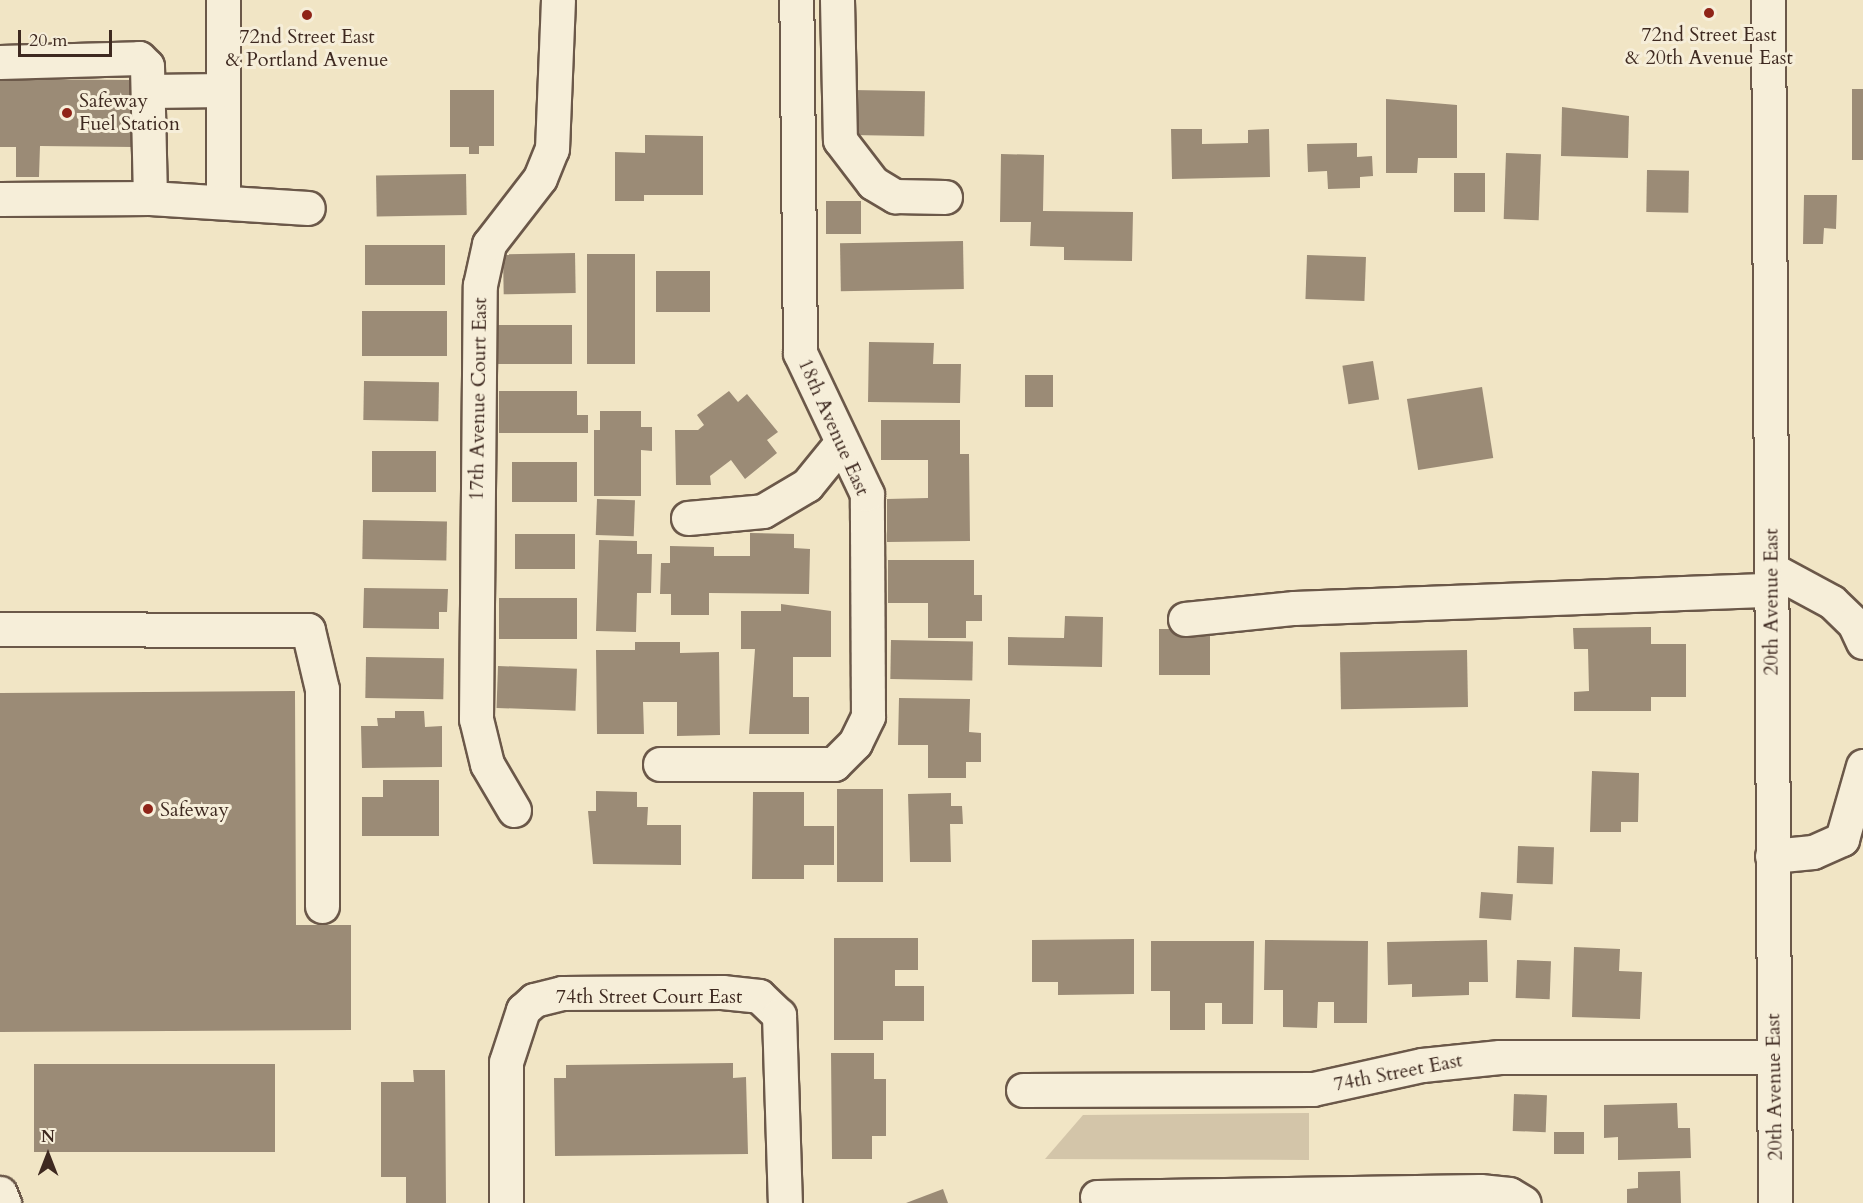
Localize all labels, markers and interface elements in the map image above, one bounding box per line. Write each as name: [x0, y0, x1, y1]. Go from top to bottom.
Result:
marker: 72nd Street East & 20th Avenue East: [1702, 6, 1716, 20]
marker: 72nd Street East & Portland Avenue: [300, 8, 314, 22]
scale bar: [21, 18, 116, 56]
place label: 72nd Street East & 20th Avenue East: [1625, 22, 1793, 69]
place label: 72nd Street East & Portland Avenue: [226, 24, 388, 71]
text: 20 m: [29, 28, 68, 53]
place label: Safeway Fuel Station: [79, 89, 180, 136]
marker: Safeway Fuel Station: [60, 106, 74, 120]
street label: 17th Avenue Court East: [464, 297, 492, 501]
street label: 18th Avenue East: [793, 355, 875, 499]
street label: 20th Avenue East: [1759, 528, 1783, 676]
place label: Safeway: [160, 797, 229, 821]
marker: Safeway: [141, 802, 155, 816]
street label: 74th Street Court East: [556, 984, 742, 1008]
street label: 20th Avenue East: [1761, 1013, 1787, 1161]
street label: 74th Street East: [1332, 1048, 1464, 1096]
north arrow: [18, 1125, 78, 1185]
text: N: [41, 1126, 55, 1148]

